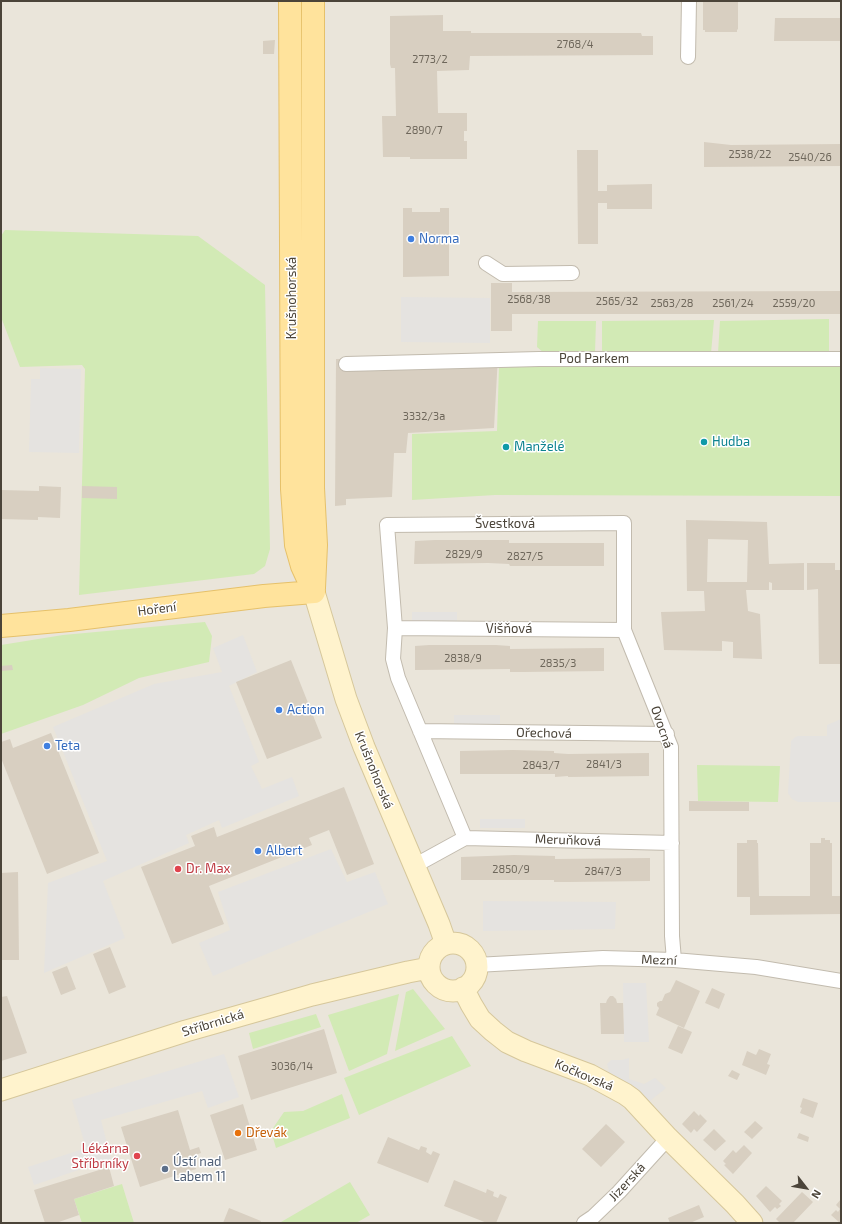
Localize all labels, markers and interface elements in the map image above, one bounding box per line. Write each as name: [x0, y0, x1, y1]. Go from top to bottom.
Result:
house number: 2768/4: [556, 37, 594, 51]
house number: 2773/2: [412, 52, 448, 66]
house number: 2890/7: [405, 123, 443, 137]
house number: 2538/22: [729, 147, 771, 161]
house number: 2540/26: [788, 150, 832, 164]
place label: Norma: [419, 231, 459, 247]
marker: Norma: [406, 234, 416, 244]
street label: Krušnohorská: [284, 257, 300, 339]
house number: 2568/38: [507, 292, 551, 306]
house number: 2565/32: [596, 294, 638, 308]
house number: 2563/28: [650, 296, 694, 310]
house number: 2561/24: [712, 296, 754, 310]
house number: 2559/20: [773, 296, 815, 310]
street label: Pod Parkem: [559, 351, 629, 367]
house number: 3332/3a: [403, 409, 445, 423]
place label: Hudba: [712, 434, 750, 450]
marker: Hudba: [699, 437, 709, 447]
place label: Manželé: [514, 439, 565, 455]
marker: Manželé: [501, 442, 511, 452]
street label: Švestková: [475, 516, 535, 532]
house number: 2829/9: [445, 547, 483, 561]
house number: 2827/5: [507, 549, 543, 563]
street label: Hoření: [137, 599, 177, 619]
street label: Višňová: [486, 621, 532, 637]
house number: 2838/9: [444, 651, 482, 665]
house number: 2835/3: [540, 656, 576, 670]
place label: Action: [287, 702, 325, 718]
street label: Ovocná: [647, 704, 677, 750]
marker: Action: [274, 705, 284, 715]
street label: Ořechová: [516, 725, 572, 741]
street label: Krušnohorská: [351, 729, 397, 811]
place label: Teta: [55, 738, 80, 754]
marker: Teta: [42, 741, 52, 751]
house number: 2841/3: [586, 757, 622, 771]
house number: 2843/7: [522, 758, 560, 772]
street label: Meruňková: [535, 831, 601, 849]
place label: Albert: [266, 843, 303, 859]
marker: Albert: [253, 846, 263, 856]
place label: Dr. Max: [186, 861, 230, 877]
house number: 2850/9: [492, 862, 530, 876]
marker: Dr. Max: [173, 864, 183, 874]
house number: 2847/3: [584, 864, 622, 878]
street label: Mezní: [641, 952, 677, 968]
street label: Stříbrnická: [180, 1006, 246, 1040]
street label: Kočkovská: [552, 1056, 616, 1094]
house number: 3036/14: [271, 1059, 313, 1073]
place label: Dřevák: [246, 1125, 287, 1141]
marker: Dřevák: [233, 1128, 243, 1138]
place label: Lékárna Stříbrníky: [71, 1141, 129, 1172]
marker: Lékárna Stříbrníky: [132, 1151, 142, 1161]
place label: Ústí nad Labem 11: [173, 1154, 226, 1185]
street label: Jizerská: [605, 1160, 649, 1204]
marker: Ústí nad Labem 11: [160, 1164, 170, 1174]
north arrow: [786, 1168, 826, 1208]
text: N: [809, 1188, 824, 1201]

